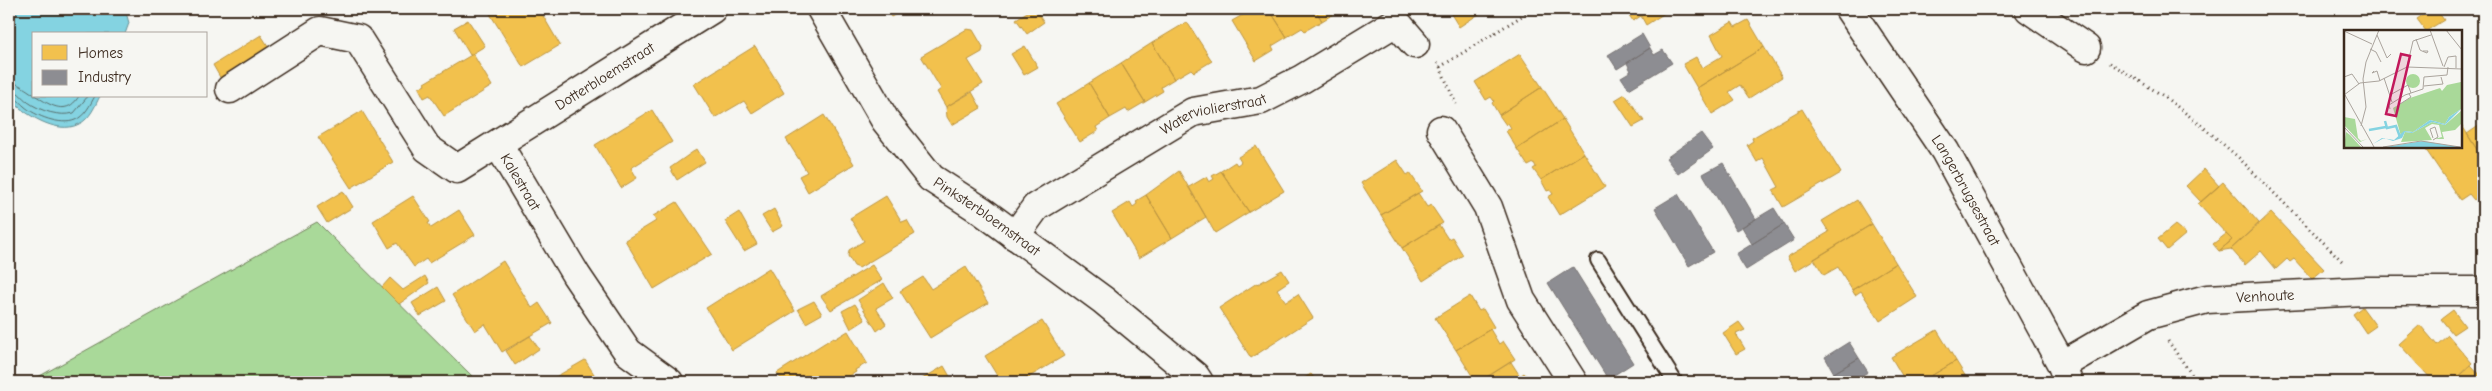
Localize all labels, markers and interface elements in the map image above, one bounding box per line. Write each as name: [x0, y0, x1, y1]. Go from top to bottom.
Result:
inset map: [2344, 30, 2462, 148]
legend: [32, 32, 208, 98]
street label: Dotterbloemstraat: [552, 38, 658, 114]
text: Homes: [78, 44, 123, 62]
text: Industry: [78, 68, 131, 86]
street label: Waterviolierstraat: [1157, 89, 1270, 139]
street label: Langerbrugsestraat: [1928, 132, 2004, 250]
street label: Kalestraat: [497, 150, 545, 214]
street label: Pinksterbloemstraat: [930, 173, 1044, 260]
street label: Venhoute: [2236, 286, 2295, 306]

